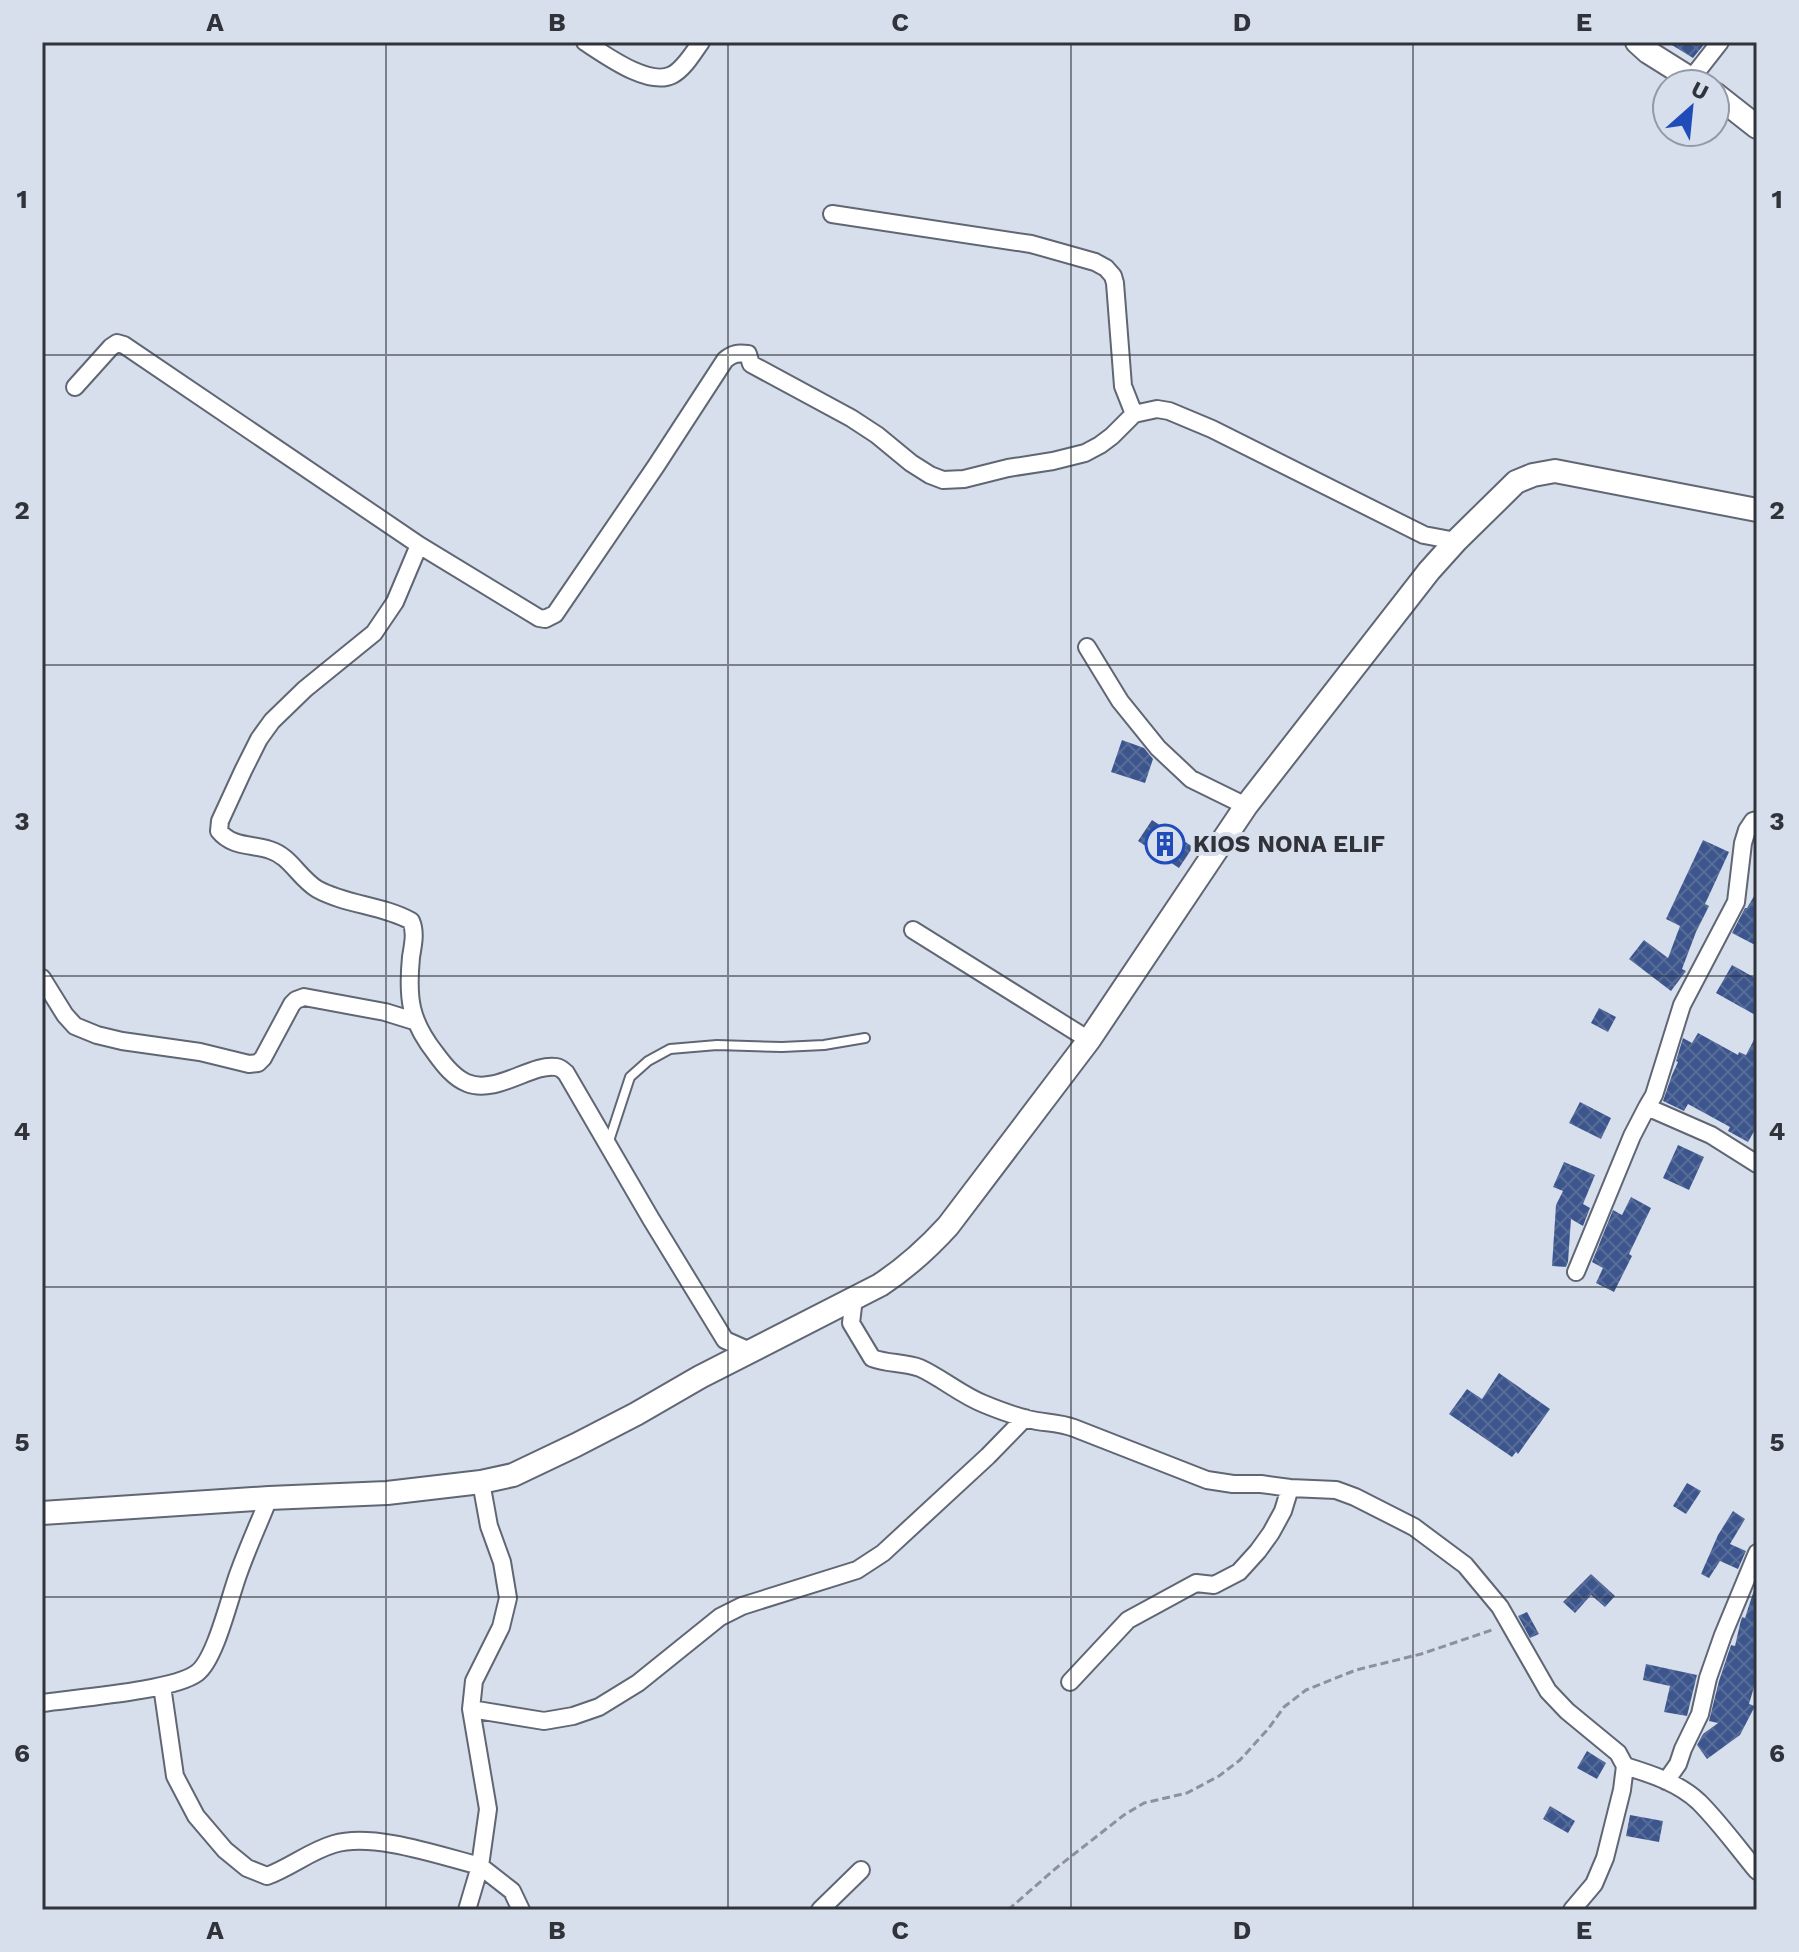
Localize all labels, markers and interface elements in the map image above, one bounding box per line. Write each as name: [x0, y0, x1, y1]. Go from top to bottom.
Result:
text: A: [206, 7, 224, 37]
text: B: [548, 7, 566, 37]
text: C: [891, 7, 909, 37]
text: D: [1233, 7, 1251, 37]
text: E: [1576, 7, 1592, 37]
north arrow: [1651, 68, 1731, 148]
text: U: [1687, 76, 1712, 105]
text: 1: [16, 184, 28, 214]
text: 1: [1771, 184, 1783, 214]
text: 2: [14, 495, 30, 525]
text: 2: [1769, 495, 1785, 525]
text: 3: [14, 806, 30, 836]
text: 3: [1769, 806, 1785, 836]
building icon: KIOS NONA ELIF: [1144, 823, 1186, 865]
place label: KIOS NONA ELIF: [1193, 830, 1385, 858]
text: 4: [14, 1116, 31, 1146]
text: 4: [1769, 1116, 1786, 1146]
text: 5: [14, 1427, 30, 1457]
text: 5: [1769, 1427, 1785, 1457]
text: 6: [14, 1738, 30, 1768]
text: 6: [1769, 1738, 1785, 1768]
text: A: [206, 1915, 224, 1945]
text: B: [548, 1915, 566, 1945]
text: C: [891, 1915, 909, 1945]
text: D: [1233, 1915, 1251, 1945]
text: E: [1576, 1915, 1592, 1945]

